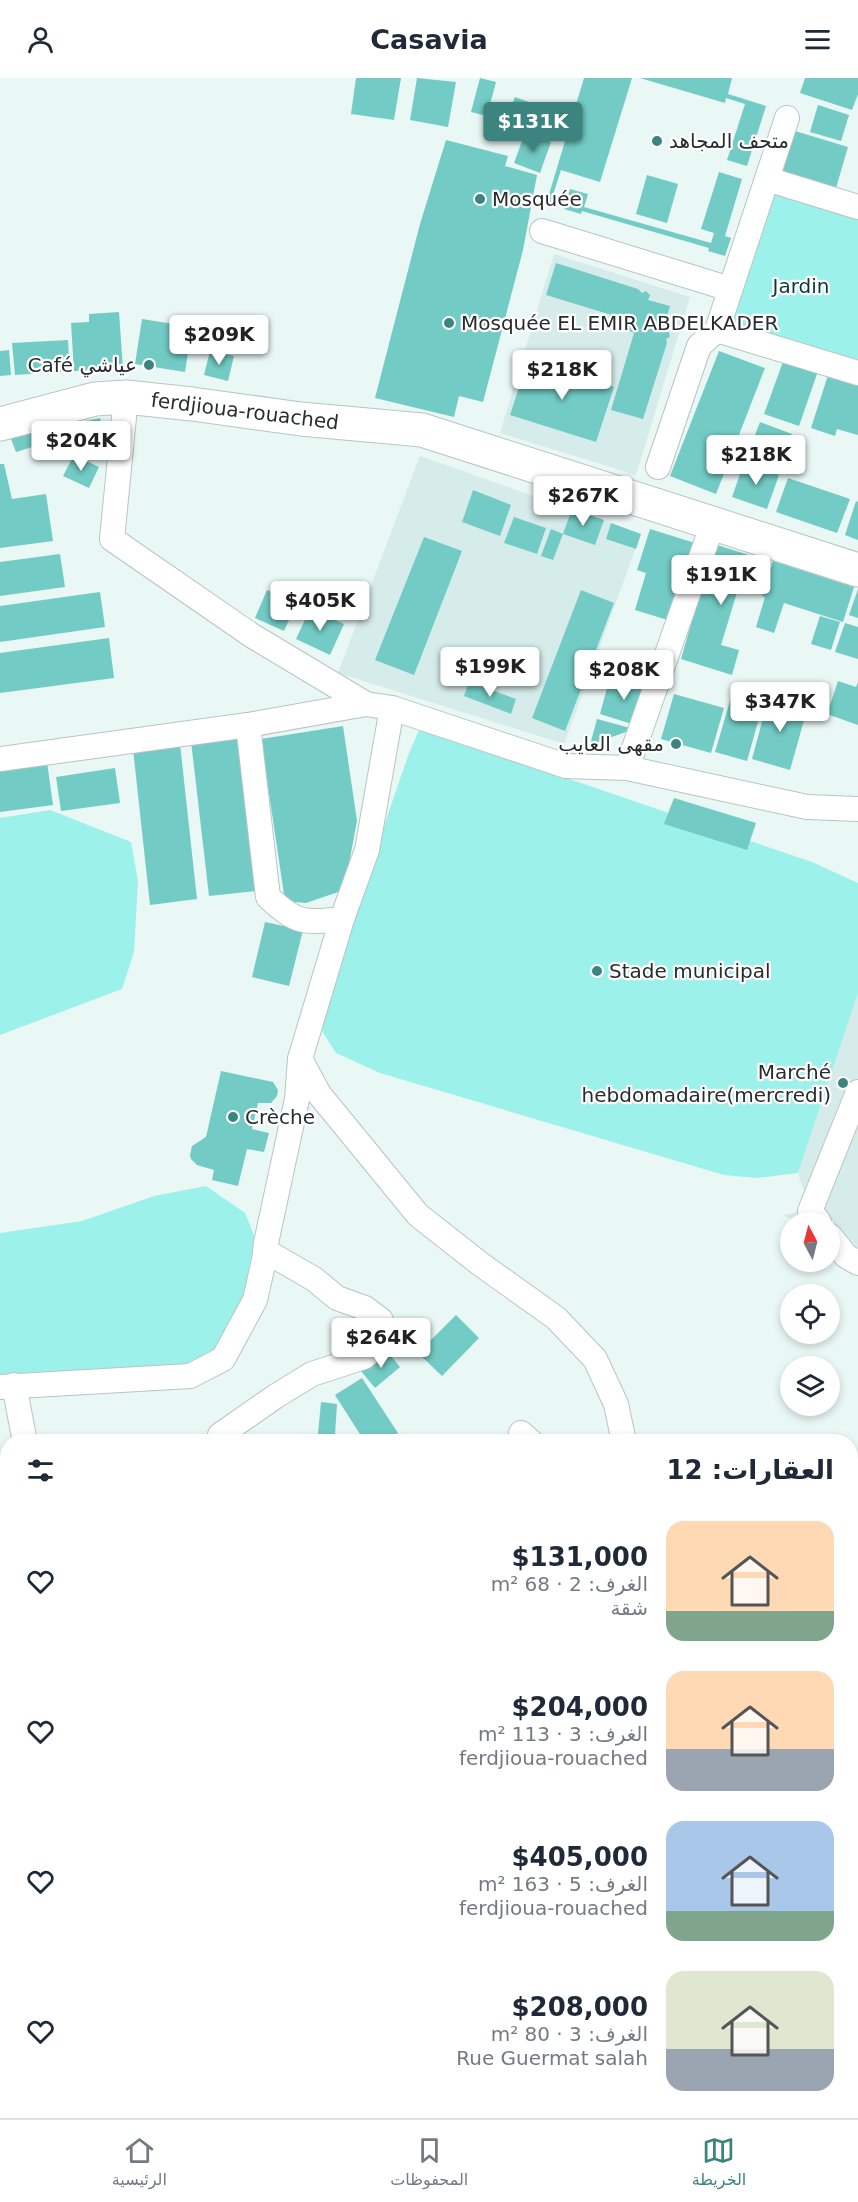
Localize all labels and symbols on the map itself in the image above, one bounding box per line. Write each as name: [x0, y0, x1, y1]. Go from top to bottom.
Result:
pin: $131K: [491, 102, 575, 153]
place label: متحف المجاهد: [669, 129, 789, 153]
marker: متحف المجاهد: [650, 134, 664, 148]
place label: Mosquée: [492, 187, 582, 211]
marker: Mosquée: [473, 192, 487, 206]
park label: Jardin: [771, 274, 829, 298]
place label: Mosquée EL EMIR ABDELKADER: [461, 311, 778, 335]
pin: $209K: [177, 315, 261, 366]
marker: Mosquée EL EMIR ABDELKADER: [442, 316, 456, 330]
pin: $218K: [520, 350, 604, 401]
place label: Café عياشي: [28, 353, 137, 378]
marker: Café عياشي: [142, 358, 156, 372]
street label: ferdjioua-rouached: [150, 388, 340, 434]
pin: $204K: [39, 421, 123, 472]
pin: $218K: [714, 435, 798, 486]
pin: $267K: [541, 476, 625, 527]
pin: $191K: [679, 555, 763, 606]
pin: $405K: [278, 581, 362, 632]
pin: $199K: [448, 647, 532, 698]
pin: $208K: [582, 650, 666, 701]
pin: $347K: [738, 682, 822, 733]
place label: مقهى العايب: [558, 732, 664, 756]
marker: مقهى العايب: [669, 737, 683, 751]
place label: Stade municipal: [609, 959, 771, 983]
marker: Stade municipal: [590, 964, 604, 978]
place label: Marché hebdomadaire(mercredi): [582, 1060, 831, 1107]
marker: Marché hebdomadaire(mercredi): [836, 1076, 850, 1090]
place label: Crèche: [245, 1105, 315, 1129]
marker: Crèche: [226, 1110, 240, 1124]
north arrow: [780, 1212, 840, 1272]
pin: $264K: [339, 1318, 423, 1369]

